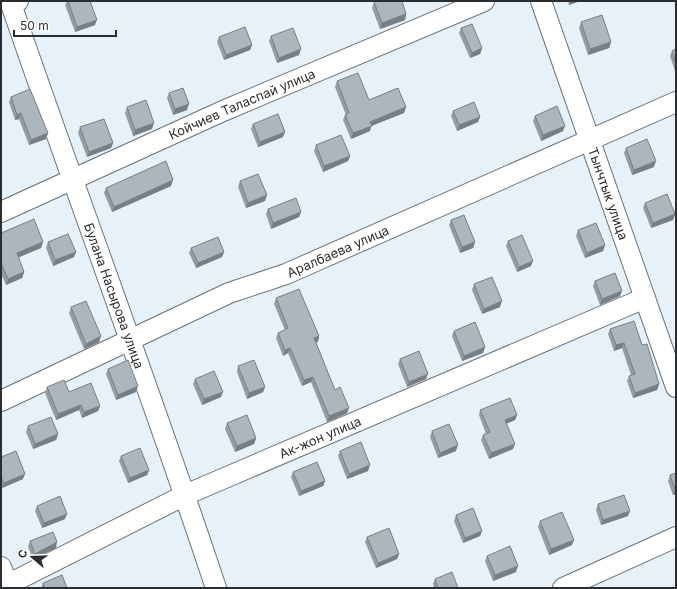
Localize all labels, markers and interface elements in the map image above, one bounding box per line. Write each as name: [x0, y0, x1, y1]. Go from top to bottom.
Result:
scale bar: [14, 12, 116, 38]
text: 50 m: [20, 18, 49, 33]
street label: Койчиев Таласпай улица: [166, 65, 317, 143]
street label: Тынчтык улица: [585, 145, 632, 242]
street label: Булана Насырова улица: [81, 221, 148, 371]
street label: Аралбаева улица: [284, 222, 391, 281]
street label: Ак-жон улица: [277, 413, 363, 462]
north arrow: [12, 537, 52, 577]
text: С: [15, 548, 30, 560]

